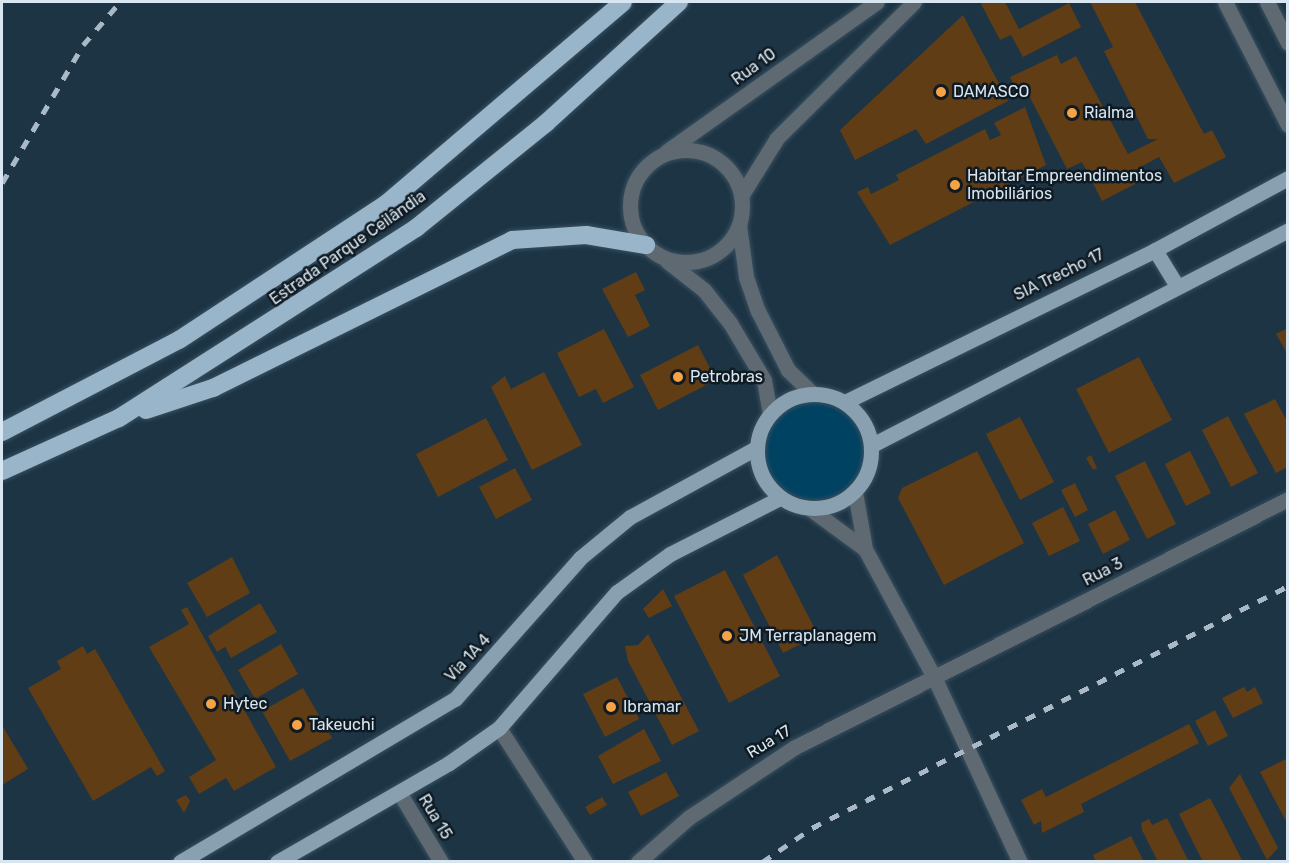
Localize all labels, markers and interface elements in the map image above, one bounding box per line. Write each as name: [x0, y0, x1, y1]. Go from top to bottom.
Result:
street label: Rua 10: [728, 45, 780, 89]
place label: DAMASCO: [953, 82, 1029, 102]
marker: DAMASCO: [934, 85, 948, 99]
place label: Rialma: [1084, 103, 1134, 123]
marker: Rialma: [1065, 106, 1079, 120]
place label: Habitar Empreendimentos Imobiliários: [967, 166, 1162, 204]
marker: Habitar Empreendimentos Imobiliários: [948, 178, 962, 192]
street label: Estrada Parque Ceilândia: [266, 187, 430, 309]
street label: SIA Trecho 17: [1011, 245, 1107, 305]
place label: Petrobras: [690, 367, 763, 387]
marker: Petrobras: [671, 370, 685, 384]
street label: Rua 3: [1080, 554, 1126, 590]
place label: JM Terraplanagem: [739, 626, 877, 646]
marker: JM Terraplanagem: [720, 629, 734, 643]
street label: Via 1A 4: [441, 630, 495, 686]
place label: Hytec: [223, 694, 267, 714]
marker: Hytec: [204, 697, 218, 711]
place label: Ibramar: [623, 697, 681, 717]
marker: Ibramar: [604, 700, 618, 714]
place label: Takeuchi: [309, 715, 375, 735]
marker: Takeuchi: [290, 718, 304, 732]
street label: Rua 17: [744, 721, 794, 763]
street label: Rua 15: [414, 791, 456, 843]

